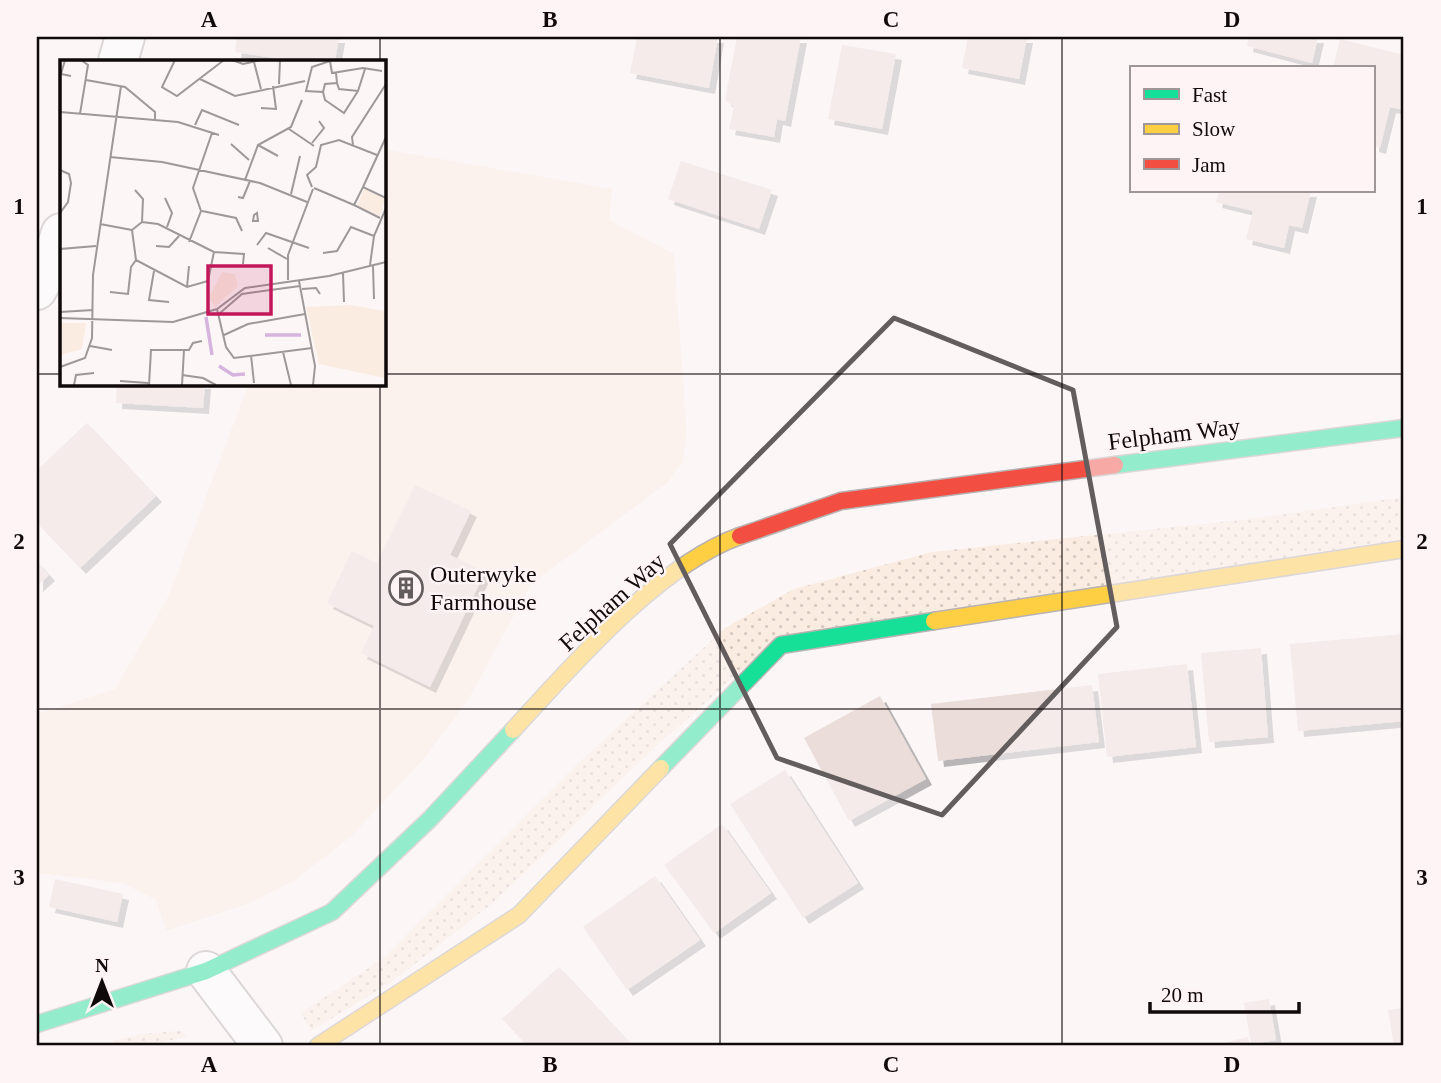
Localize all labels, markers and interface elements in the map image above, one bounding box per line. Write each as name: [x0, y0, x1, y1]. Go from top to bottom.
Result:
text: A: [201, 7, 218, 32]
text: B: [542, 7, 558, 32]
text: C: [883, 7, 899, 32]
text: D: [1224, 7, 1240, 32]
inset map: [60, 60, 385, 385]
legend: [1130, 66, 1374, 192]
text: Fast: [1192, 83, 1227, 107]
text: Slow: [1192, 117, 1236, 141]
text: Jam: [1192, 153, 1226, 177]
text: 1: [13, 194, 25, 219]
text: 1: [1416, 194, 1428, 219]
street label: Felpham Way: [1106, 413, 1242, 455]
text: 2: [13, 529, 25, 554]
text: 2: [1416, 529, 1428, 554]
street label: Felpham Way: [554, 548, 670, 656]
place label: Outerwyke Farmhouse: [430, 561, 537, 615]
building icon: Outerwyke Farmhouse: [387, 569, 425, 607]
text: 3: [13, 865, 25, 890]
text: 3: [1416, 865, 1428, 890]
north arrow: [66, 946, 136, 1016]
text: N: [95, 955, 109, 976]
scale bar: [1150, 971, 1299, 1015]
text: 20 m: [1161, 983, 1204, 1007]
text: A: [201, 1052, 218, 1077]
text: B: [542, 1052, 558, 1077]
text: C: [883, 1052, 899, 1077]
text: D: [1224, 1052, 1240, 1077]

